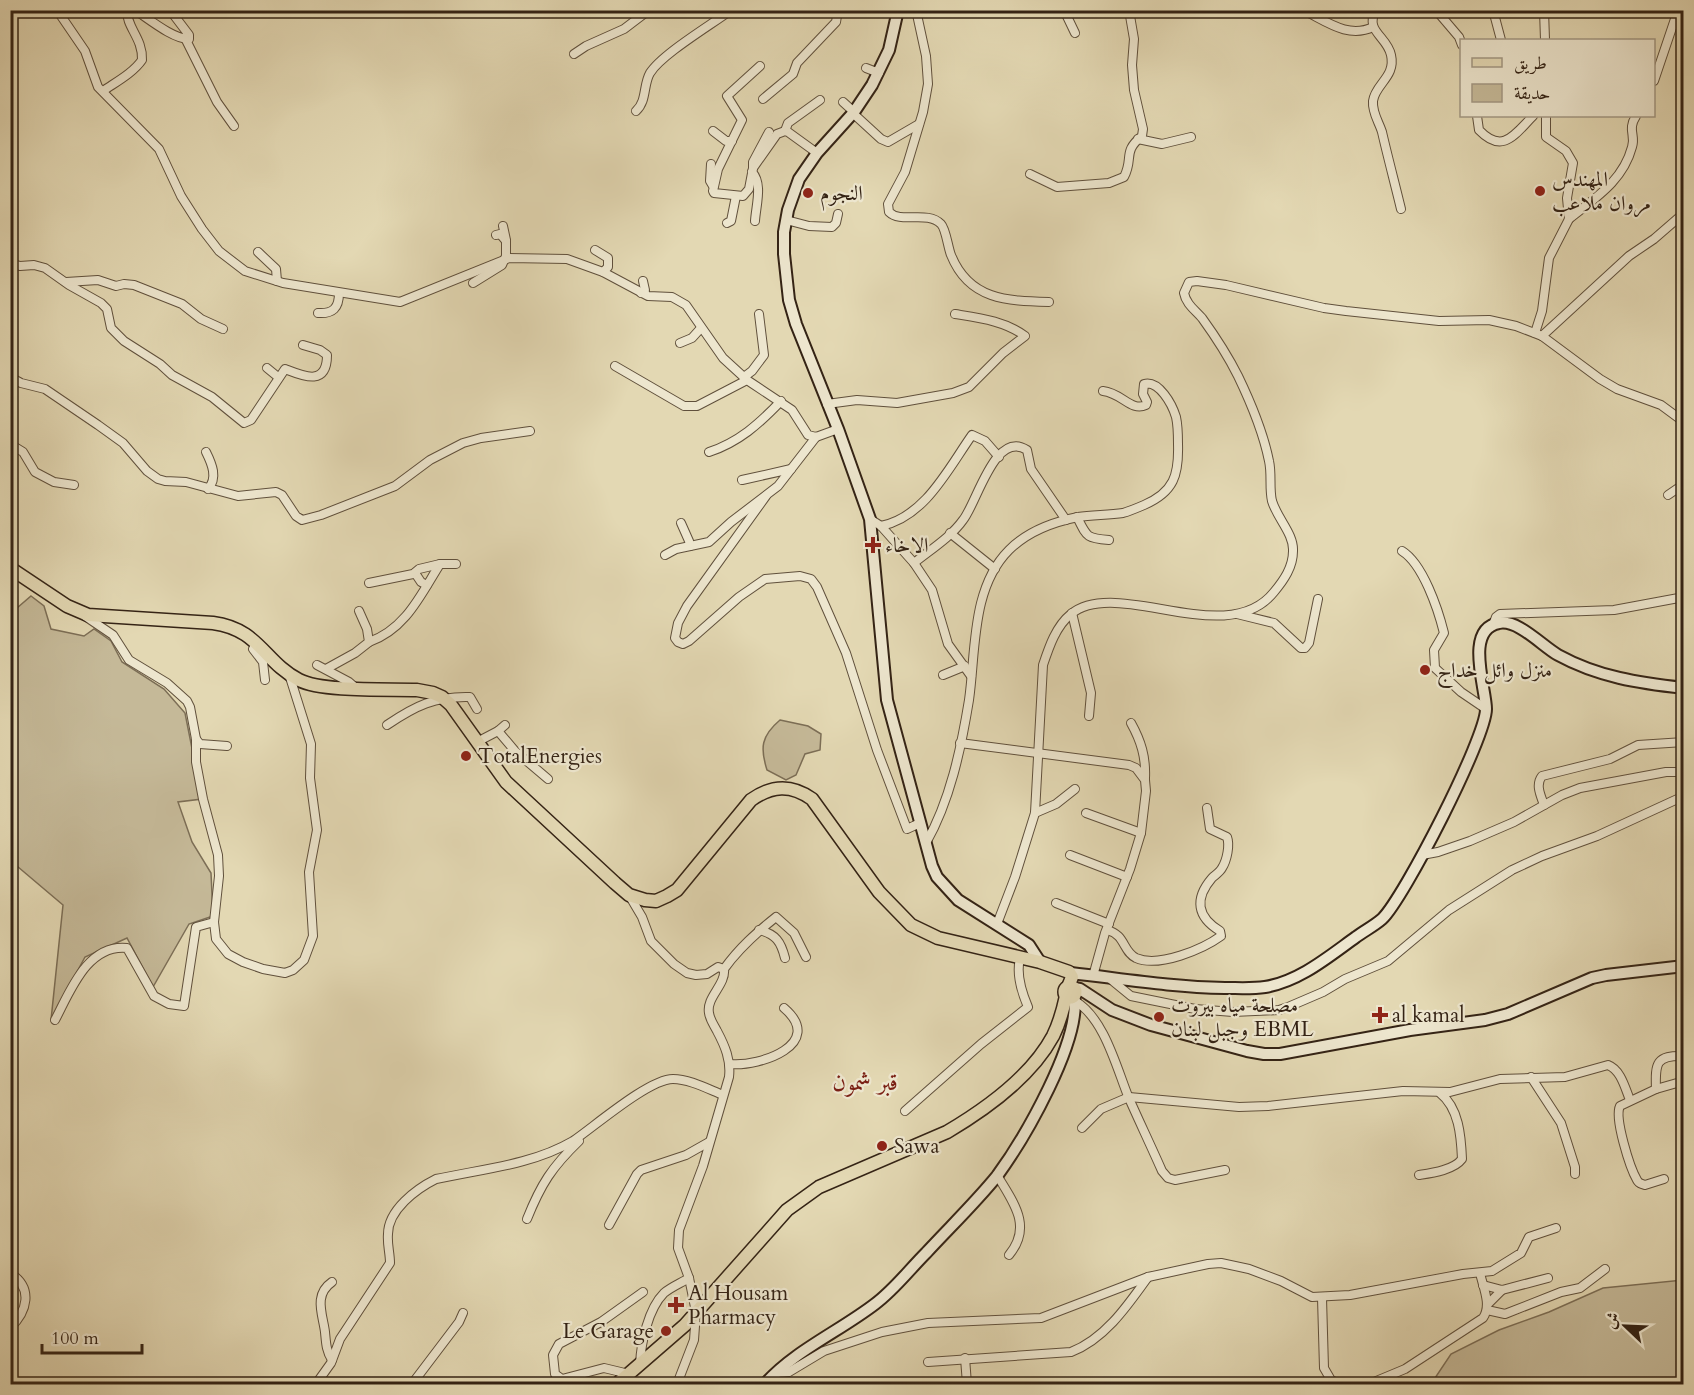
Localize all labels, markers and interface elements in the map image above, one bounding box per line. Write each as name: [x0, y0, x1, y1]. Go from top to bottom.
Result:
legend: [1460, 39, 1655, 117]
text: طريق: [1514, 51, 1547, 76]
text: حديقة: [1514, 81, 1550, 106]
place label: المهندس مروان ملاعب: [1552, 165, 1651, 218]
place label: النجوم: [820, 179, 863, 211]
marker: المهندس مروان ملاعب: [1533, 184, 1547, 198]
marker: النجوم: [801, 186, 815, 200]
place label: الاخاء: [885, 531, 929, 560]
marker: الاخاء: [866, 538, 880, 552]
place label: منزل وائل خداج: [1437, 656, 1552, 689]
marker: منزل وائل خداج: [1418, 663, 1432, 677]
place label: TotalEnergies: [478, 742, 602, 771]
marker: TotalEnergies: [459, 749, 473, 763]
place label: مصلحة مياه بيروت وجبل لبنان EBML: [1171, 991, 1314, 1044]
place label: al kamal: [1392, 1001, 1465, 1030]
marker: al kamal: [1373, 1008, 1387, 1022]
marker: مصلحة مياه بيروت وجبل لبنان EBML: [1152, 1010, 1166, 1024]
district label: قبر شمون: [832, 1066, 898, 1099]
place label: Sawa: [894, 1132, 940, 1161]
marker: Sawa: [875, 1139, 889, 1153]
place label: Al Housam Pharmacy: [688, 1279, 788, 1332]
north arrow: [1595, 1296, 1655, 1356]
marker: Al Housam Pharmacy: [669, 1298, 683, 1312]
text: ش: [1599, 1309, 1625, 1332]
scale bar: [42, 1317, 142, 1355]
place label: Le Garage: [562, 1317, 654, 1346]
marker: Le Garage: [659, 1324, 673, 1338]
text: 100 m: [51, 1326, 99, 1351]

